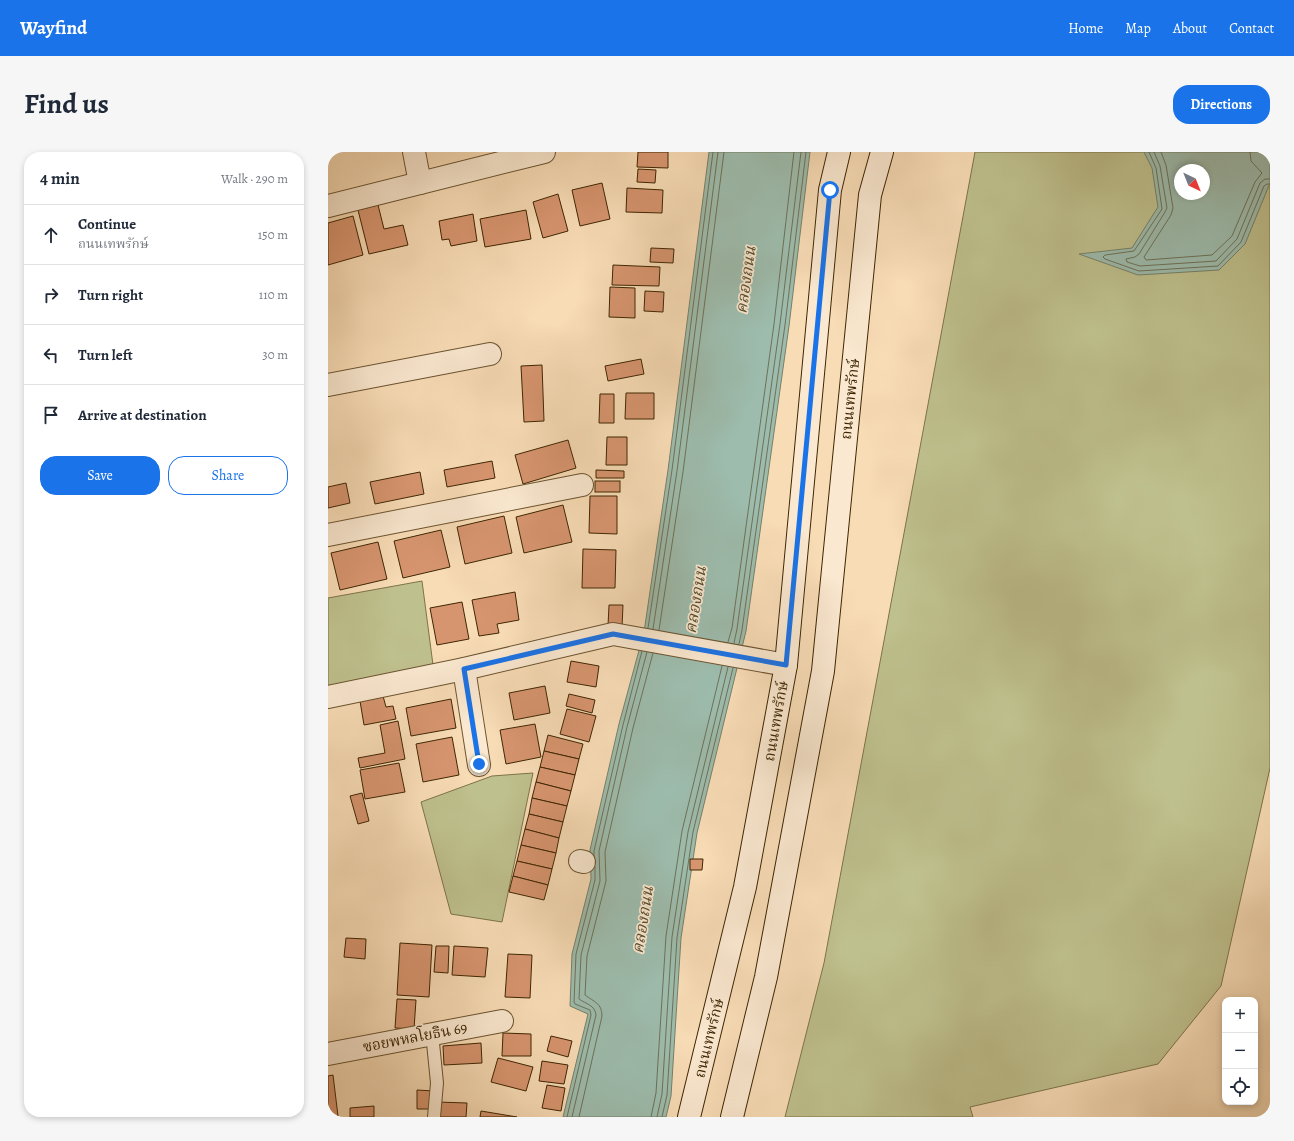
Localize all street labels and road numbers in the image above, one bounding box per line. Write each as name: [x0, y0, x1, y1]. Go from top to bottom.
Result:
street label: ถนนเทพรักษ์: [836, 357, 864, 441]
street label: ถนนเทพรักษ์: [759, 678, 793, 763]
street label: ถนนเทพรักษ์: [689, 995, 729, 1080]
street label: ซอยพหลโยธิน 69: [361, 1016, 469, 1057]

